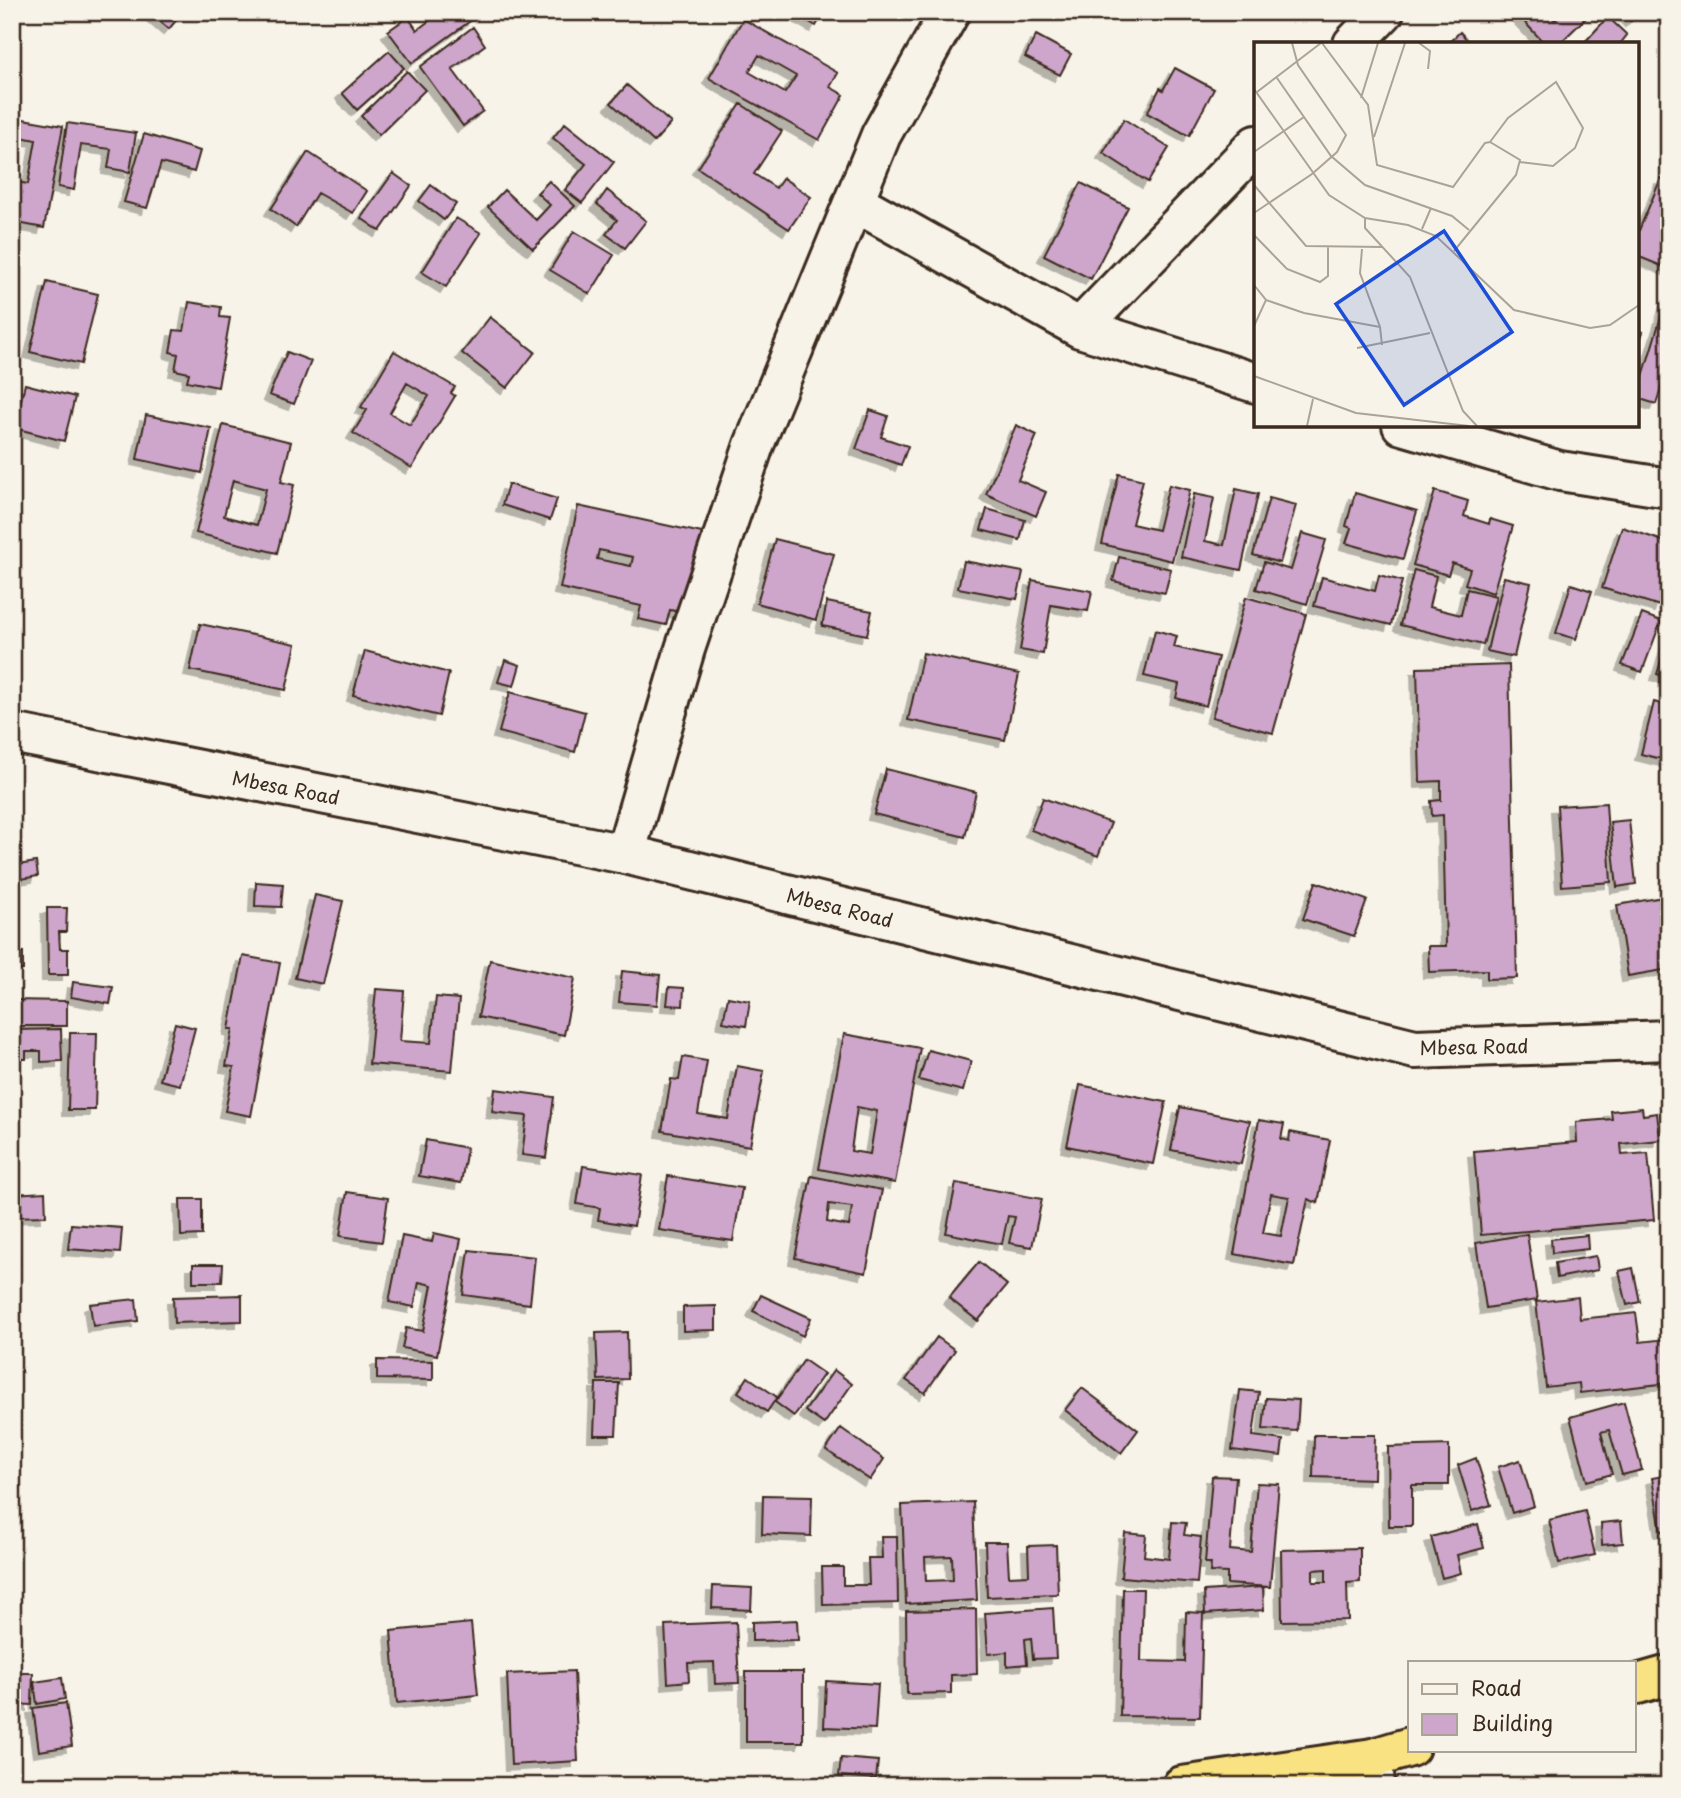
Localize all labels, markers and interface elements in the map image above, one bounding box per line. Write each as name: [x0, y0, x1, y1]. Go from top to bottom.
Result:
inset map: [1254, 42, 1639, 427]
street label: Mbesa Road: [230, 763, 342, 811]
street label: Mbesa Road: [784, 880, 896, 934]
street label: Mbesa Road: [1419, 1031, 1529, 1061]
legend: [1408, 1661, 1636, 1752]
text: Road: [1471, 1671, 1522, 1703]
text: Building: [1471, 1706, 1553, 1738]

